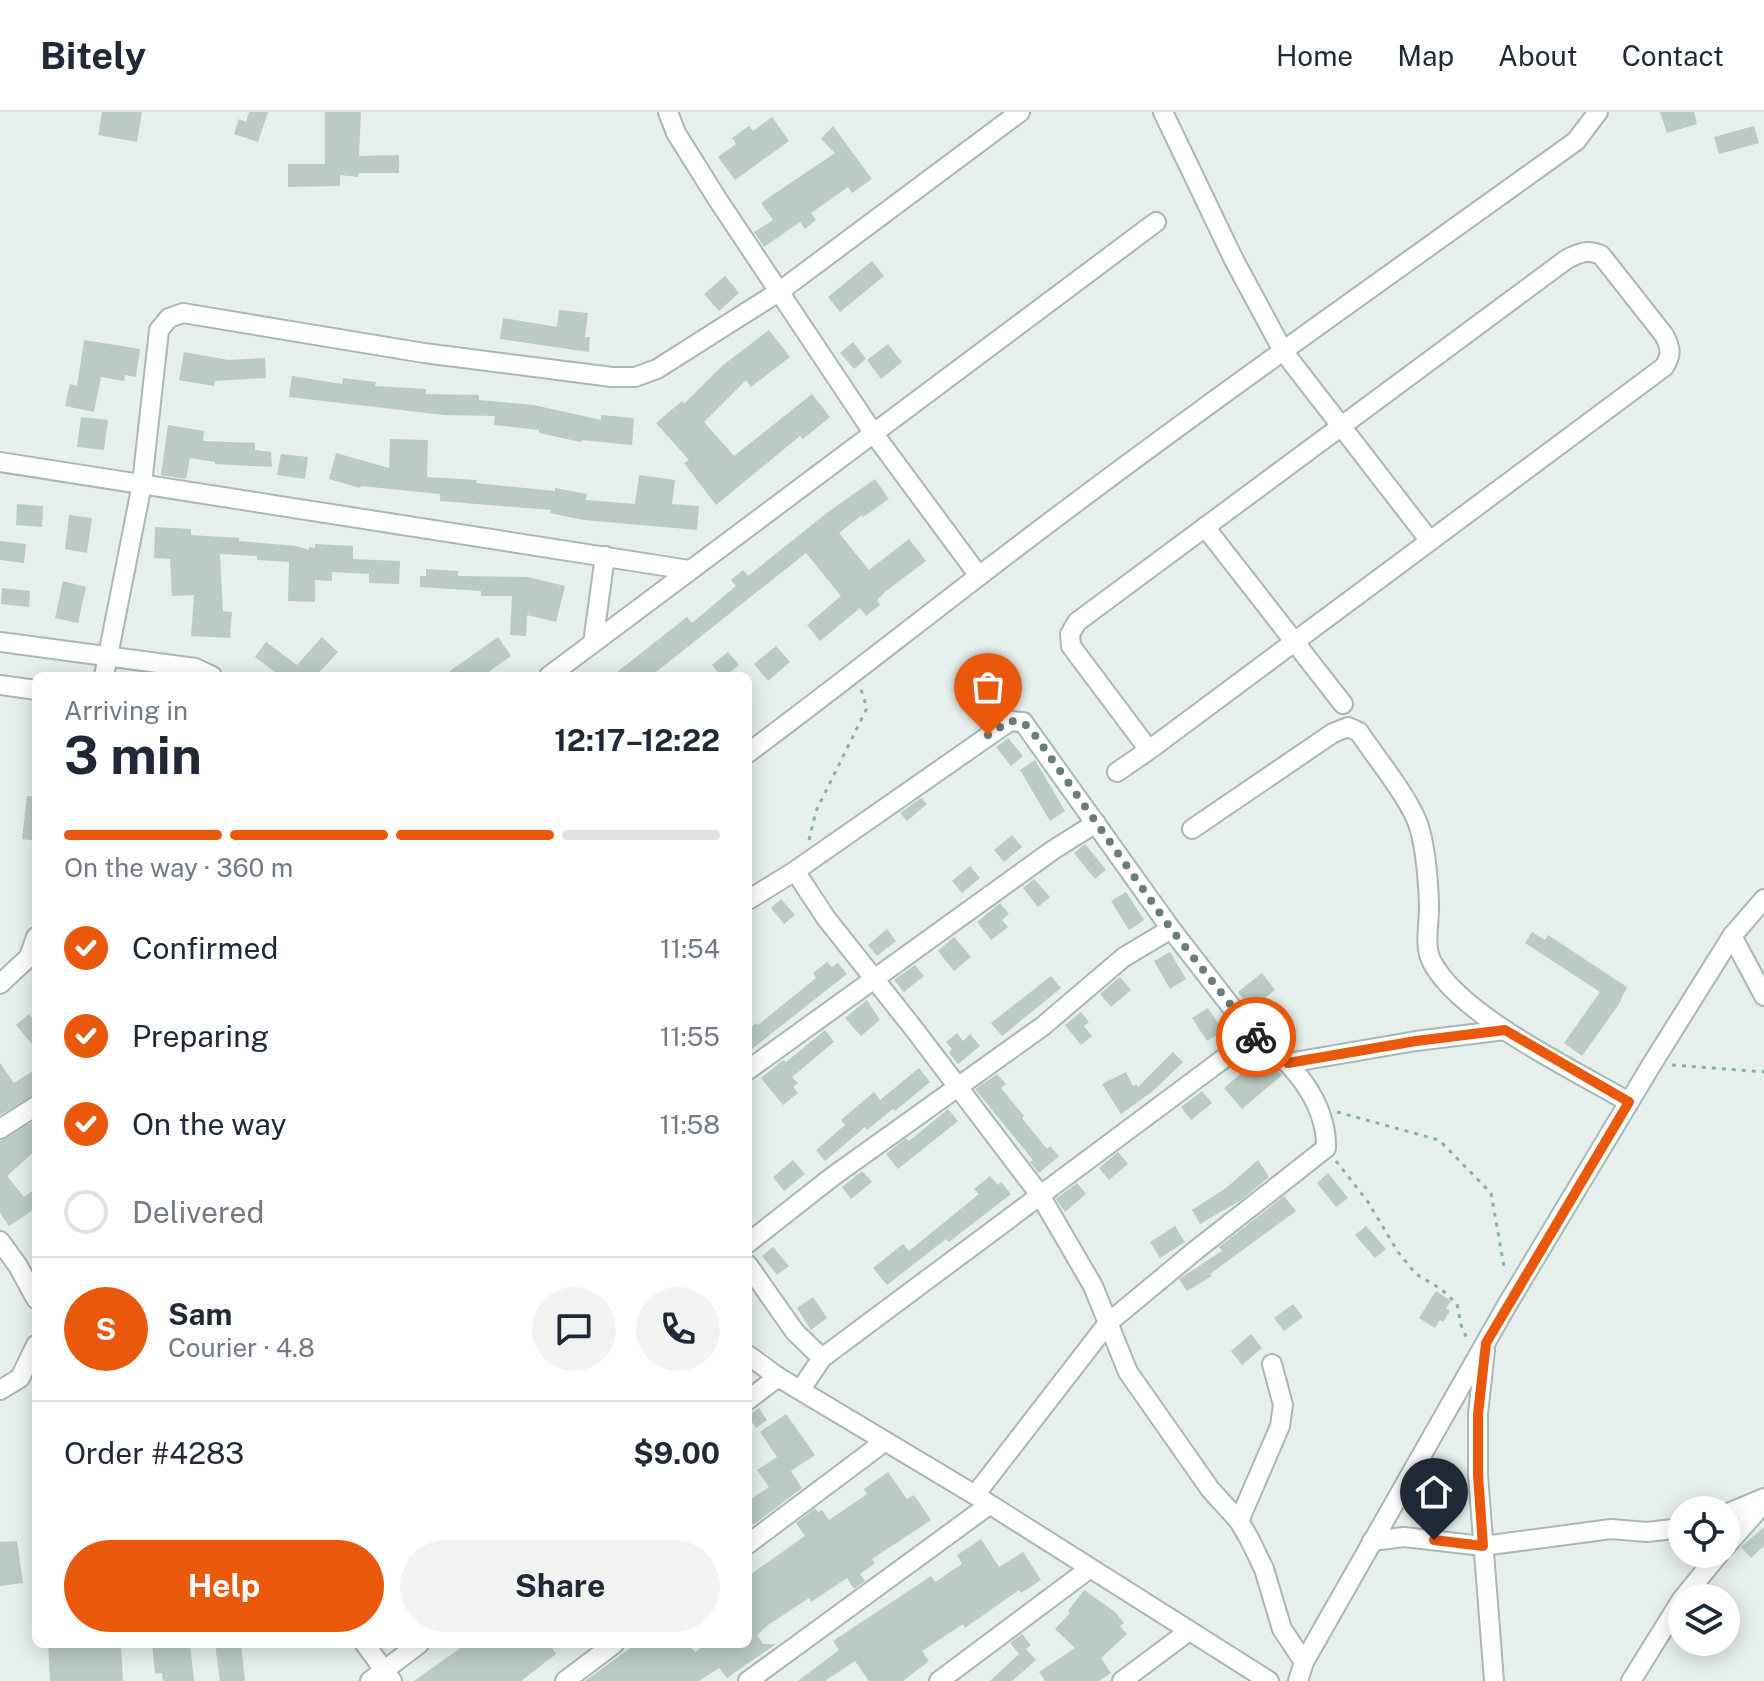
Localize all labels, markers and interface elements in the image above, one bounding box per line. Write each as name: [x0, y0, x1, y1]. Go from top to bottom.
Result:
text: Bitely: [40, 33, 146, 78]
text: Home: [1276, 39, 1353, 72]
text: Map: [1397, 39, 1454, 72]
text: About: [1498, 39, 1578, 72]
text: Contact: [1622, 39, 1724, 72]
pin: [954, 653, 1022, 735]
icon: bag: [966, 665, 1010, 709]
text: Arriving in: [64, 695, 188, 726]
text: 12:17–12:22: [554, 722, 720, 758]
text: 3 min: [64, 725, 202, 786]
text: On the way · 360 m: [64, 852, 293, 883]
icon: check: [64, 926, 108, 970]
text: Confirmed: [132, 930, 278, 966]
text: 11:54: [660, 933, 720, 964]
courier: [1216, 997, 1296, 1077]
icon: check: [64, 1014, 108, 1058]
icon: bike: [1234, 1015, 1278, 1059]
text: Preparing: [132, 1018, 269, 1054]
text: 11:55: [660, 1021, 720, 1052]
icon: check: [64, 1102, 108, 1146]
text: On the way: [132, 1106, 286, 1142]
text: 11:58: [659, 1109, 720, 1140]
text: Delivered: [132, 1194, 264, 1230]
button: chat: [532, 1287, 616, 1371]
button: phone: [636, 1287, 720, 1371]
text: Sam: [168, 1296, 232, 1332]
text: S: [96, 1311, 116, 1347]
text: Courier · 4.8: [168, 1332, 315, 1363]
text: Order #4283: [64, 1435, 244, 1471]
text: $9.00: [633, 1435, 720, 1471]
pin: [1400, 1458, 1468, 1540]
icon: home: [1412, 1470, 1456, 1514]
map controls: [1668, 1496, 1740, 1656]
button: locate: [1668, 1496, 1740, 1568]
button: Help: [64, 1540, 384, 1632]
button: Share: [400, 1540, 720, 1632]
button: layers: [1668, 1584, 1740, 1656]

